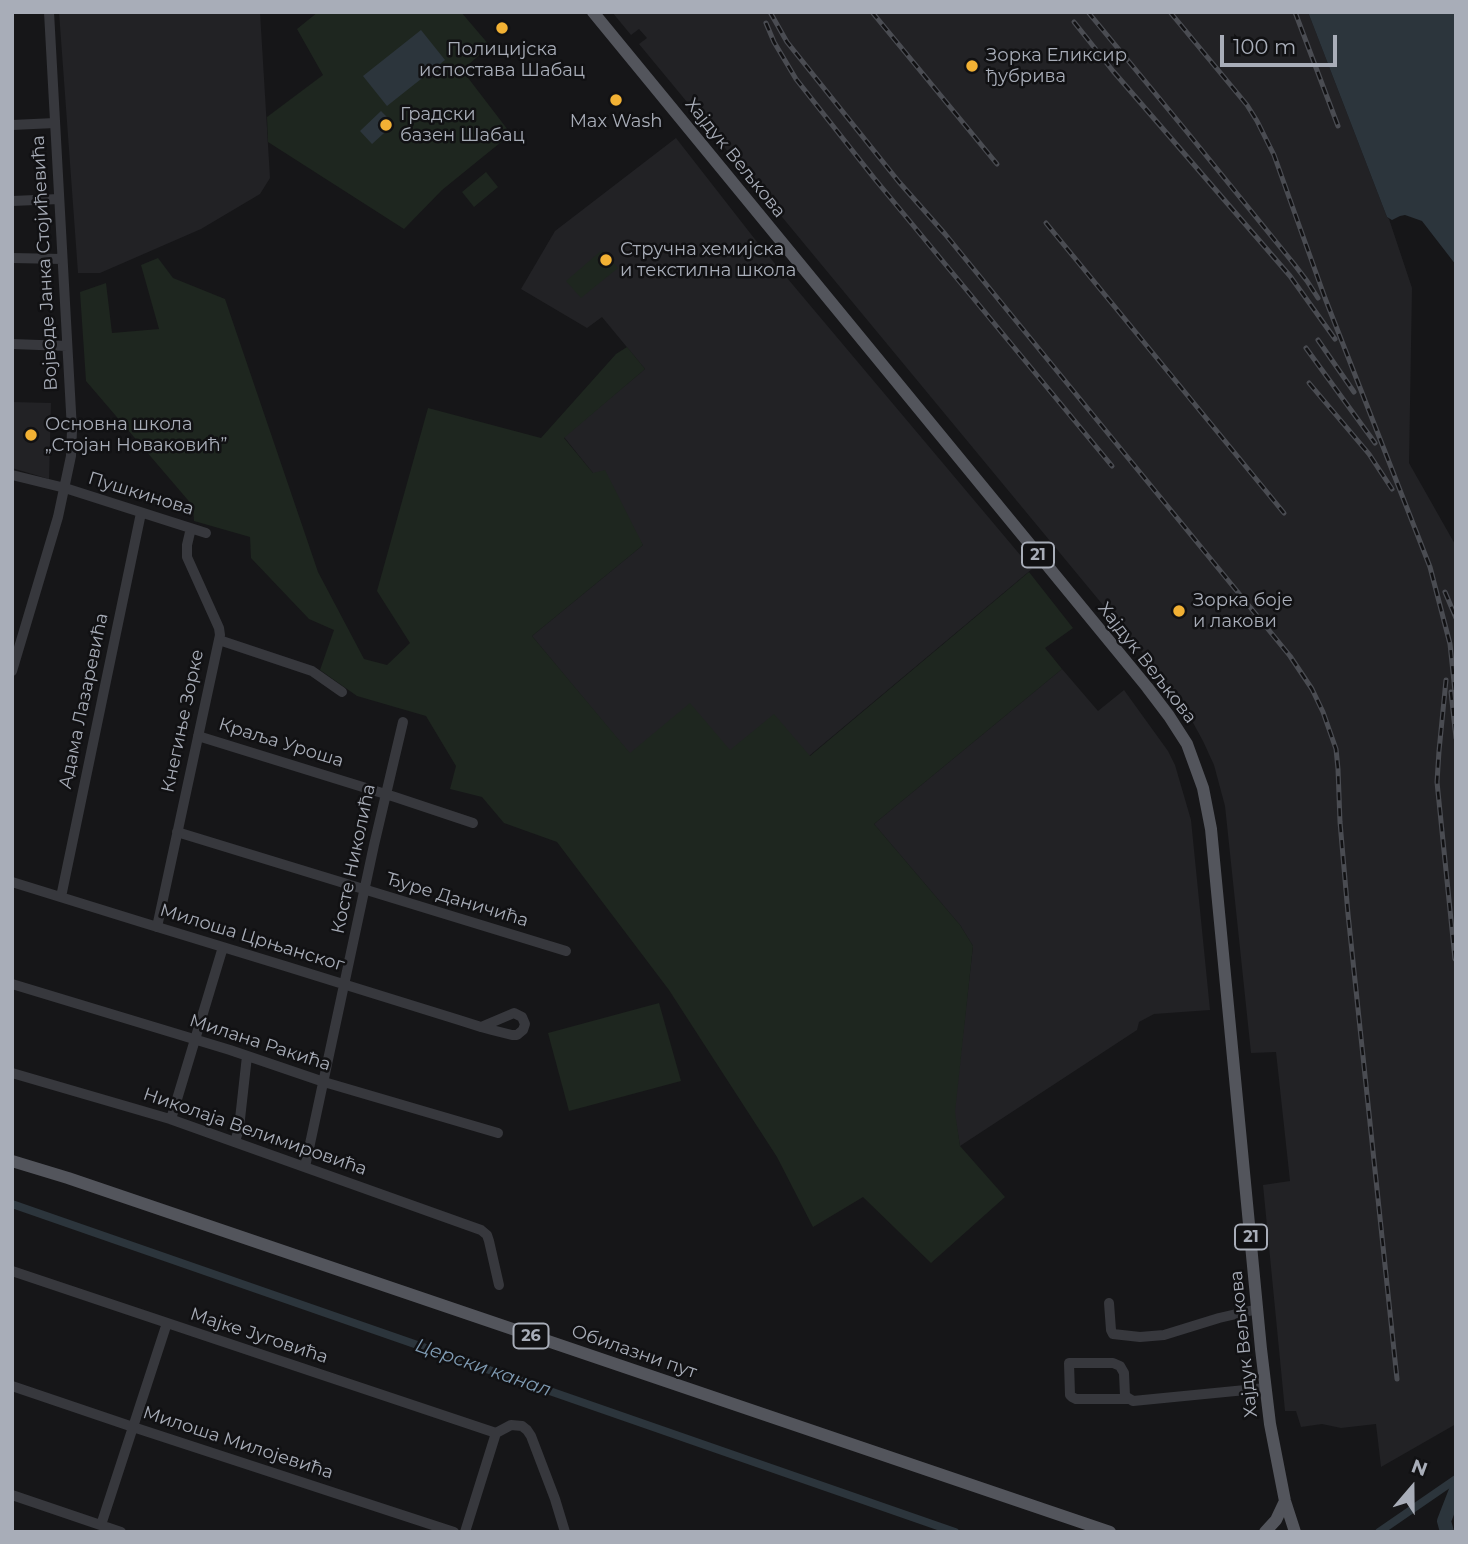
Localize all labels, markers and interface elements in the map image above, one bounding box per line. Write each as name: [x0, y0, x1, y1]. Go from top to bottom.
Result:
marker: Полицијска испостава Шабац: [494, 20, 510, 36]
scale bar: [1223, 21, 1340, 65]
text: 100 m: [1233, 34, 1296, 59]
place label: Полицијска испостава Шабац: [419, 39, 585, 82]
place label: Зорка Еликсир ђубрива: [986, 45, 1127, 88]
marker: Зорка Еликсир ђубрива: [964, 58, 980, 74]
marker: Max Wash: [608, 92, 624, 108]
street label: Хајдук Вељкова: [680, 94, 790, 222]
place label: Градски базен Шабац: [400, 104, 525, 146]
place label: Max Wash: [570, 111, 662, 133]
marker: Градски базен Шабац: [378, 117, 394, 133]
street label: Војводе Јанка Стојићевића: [28, 135, 62, 391]
place label: Стручна хемијска и текстилна школа: [620, 239, 796, 282]
marker: Стручна хемијска и текстилна школа: [598, 252, 614, 268]
place label: Основна школа „Стојан Новаковић”: [45, 414, 227, 457]
marker: Основна школа „Стојан Новаковић”: [23, 427, 39, 443]
street label: Пушкинова: [85, 468, 197, 520]
road number: 21: [1022, 542, 1054, 568]
place label: Зорка боје и лакови: [1193, 590, 1293, 632]
street label: Хајдук Вељкова: [1093, 598, 1201, 728]
marker: Зорка боје и лакови: [1171, 603, 1187, 619]
street label: Адама Лазаревића: [55, 611, 113, 791]
street label: Кнегиње Зорке: [157, 647, 209, 795]
street label: Краља Уроша: [216, 714, 346, 772]
street label: Косте Николића: [328, 782, 380, 936]
street label: Ђуре Даничића: [383, 868, 531, 932]
street label: Милоша Црњанског: [157, 900, 347, 976]
street label: Милана Ракића: [187, 1010, 333, 1076]
street label: Николаја Велимировића: [140, 1084, 370, 1180]
road number: 21: [1235, 1224, 1267, 1250]
street label: Хајдук Вељкова: [1226, 1269, 1262, 1419]
street label: Мајке Југовића: [187, 1304, 331, 1368]
street label: Обилазни пут: [569, 1320, 699, 1384]
road number: 26: [514, 1324, 548, 1348]
water label: Церски канал: [412, 1334, 554, 1402]
street label: Милоша Милојевића: [140, 1402, 336, 1484]
north arrow: [1377, 1453, 1447, 1523]
text: N: [1408, 1454, 1430, 1481]

